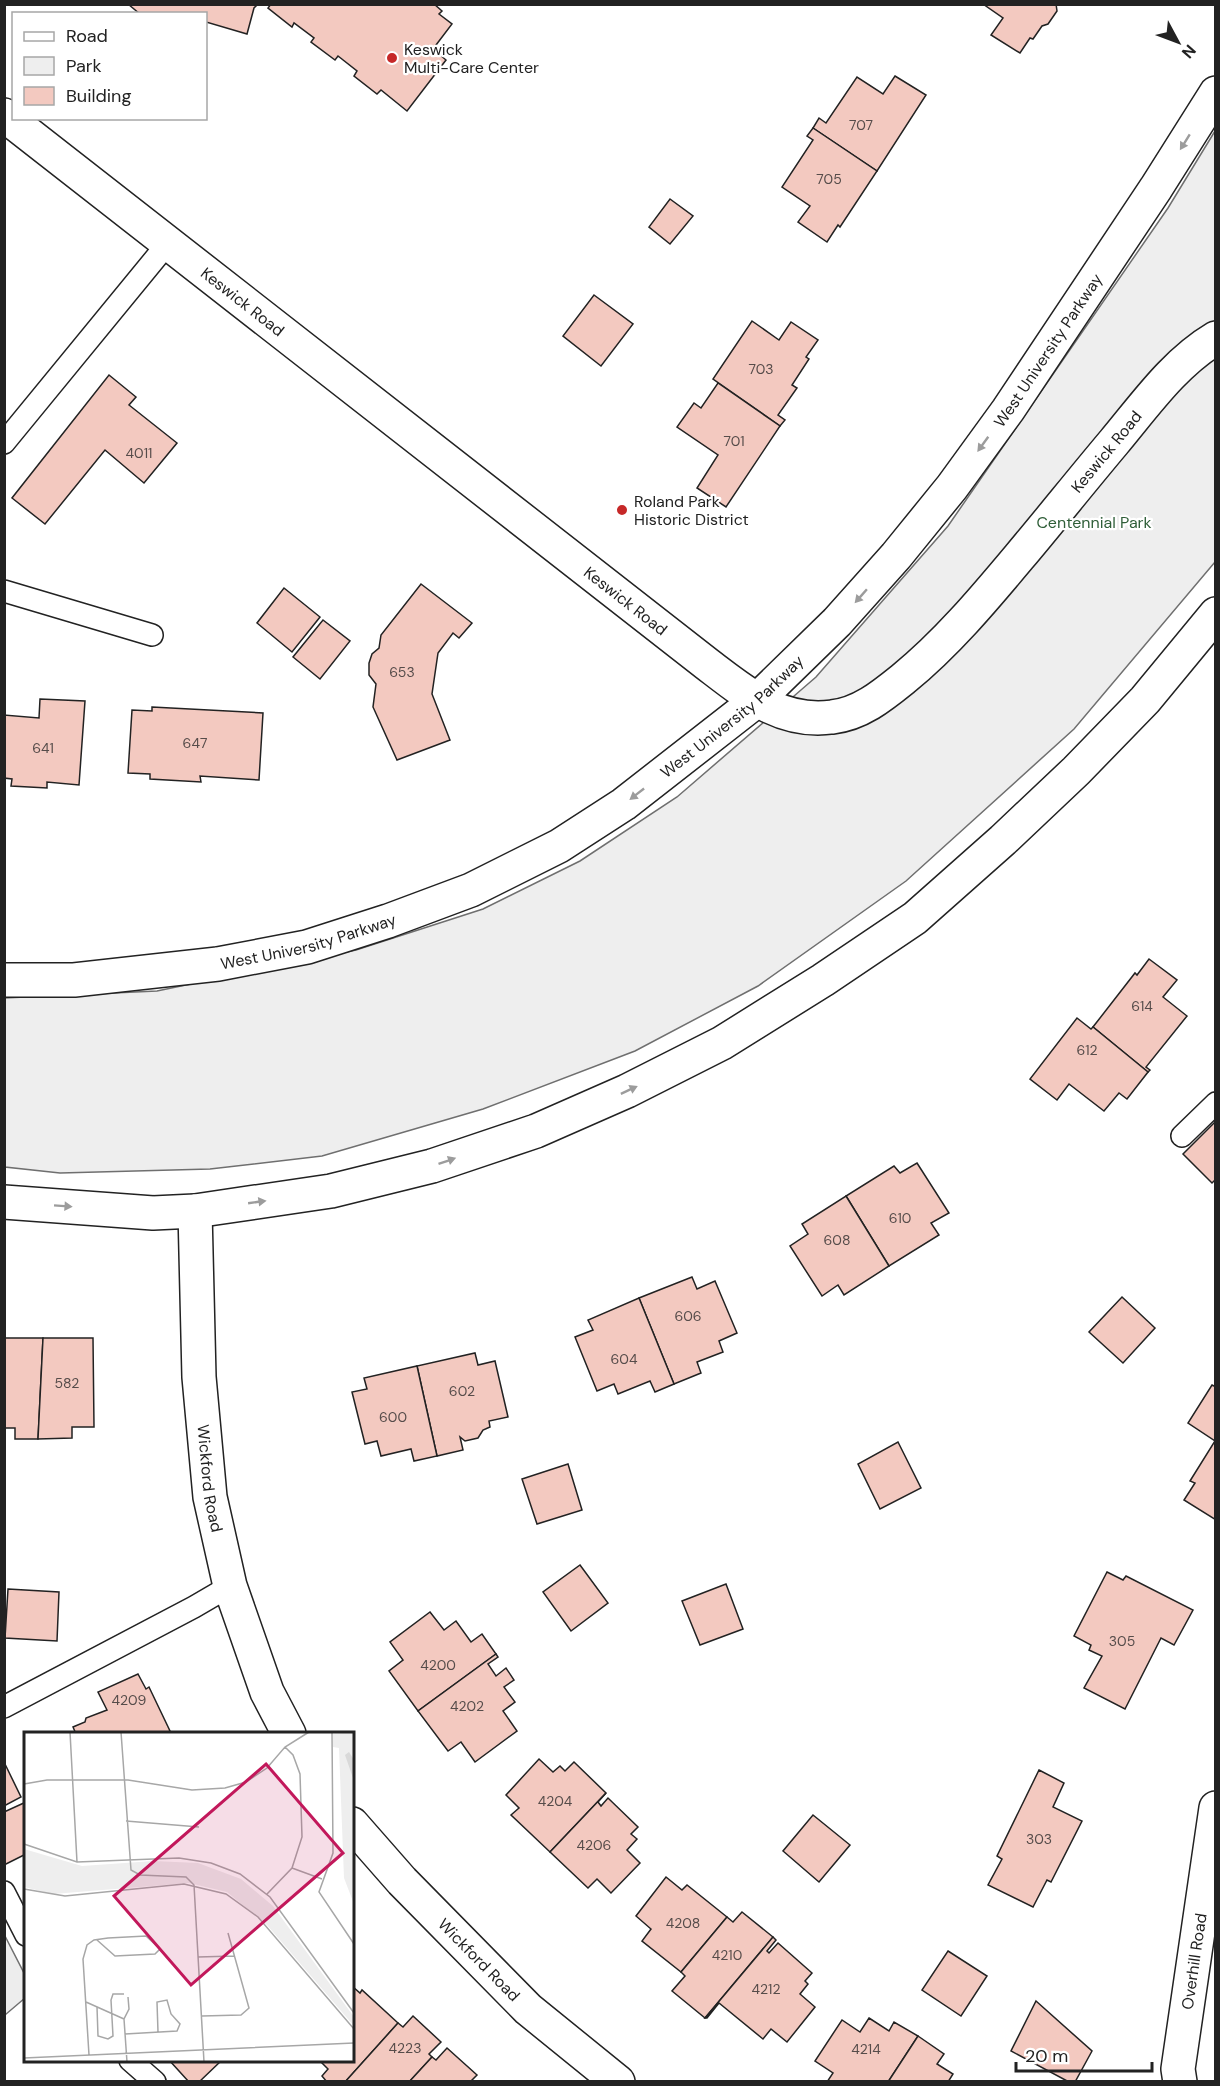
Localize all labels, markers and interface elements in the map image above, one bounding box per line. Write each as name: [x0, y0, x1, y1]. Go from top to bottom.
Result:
legend: [12, 12, 207, 120]
north arrow: [1148, 12, 1208, 72]
text: Road: [66, 24, 108, 48]
place label: Keswick Multi-Care Center: [404, 39, 539, 78]
text: N: [1177, 40, 1201, 63]
marker: Keswick Multi-Care Center: [385, 51, 399, 65]
text: Park: [66, 54, 102, 78]
text: Building: [66, 84, 131, 108]
house number: 707: [849, 116, 873, 134]
one-way arrow: [1179, 134, 1190, 150]
house number: 705: [816, 170, 842, 188]
street label: Keswick Road: [197, 262, 289, 341]
street label: West University Parkway: [989, 269, 1107, 431]
house number: 703: [748, 360, 774, 378]
street label: Keswick Road: [1066, 406, 1146, 497]
house number: 701: [723, 432, 745, 450]
one-way arrow: [978, 437, 990, 452]
house number: 4011: [126, 444, 152, 462]
place label: Roland Park Historic District: [634, 491, 749, 530]
marker: Roland Park Historic District: [615, 503, 629, 517]
park label: Centennial Park: [1036, 512, 1152, 533]
street label: Keswick Road: [580, 561, 672, 640]
one-way arrow: [854, 588, 868, 603]
street label: West University Parkway: [656, 650, 808, 782]
house number: 653: [389, 663, 415, 681]
house number: 647: [183, 734, 207, 752]
house number: 641: [32, 739, 54, 757]
one-way arrow: [629, 788, 645, 801]
street label: West University Parkway: [219, 908, 399, 974]
house number: 614: [1131, 997, 1153, 1015]
house number: 612: [1076, 1041, 1098, 1059]
one-way arrow: [620, 1086, 637, 1095]
one-way arrow: [438, 1156, 456, 1165]
one-way arrow: [248, 1198, 267, 1207]
one-way arrow: [53, 1202, 72, 1211]
house number: 610: [889, 1209, 911, 1227]
house number: 608: [824, 1231, 850, 1249]
house number: 606: [674, 1307, 702, 1325]
house number: 604: [611, 1350, 638, 1368]
house number: 582: [55, 1374, 79, 1392]
house number: 602: [449, 1382, 475, 1400]
house number: 600: [379, 1408, 407, 1426]
street label: Wickford Road: [193, 1424, 228, 1534]
house number: 305: [1109, 1632, 1135, 1650]
house number: 4200: [420, 1656, 456, 1674]
house number: 4209: [112, 1691, 147, 1709]
house number: 4202: [450, 1697, 484, 1715]
inset map: [24, 1732, 354, 2062]
house number: 4204: [538, 1792, 573, 1810]
house number: 303: [1026, 1830, 1052, 1848]
house number: 4206: [577, 1836, 611, 1854]
street label: Overhill Road: [1176, 1912, 1211, 2011]
street label: Wickford Road: [434, 1914, 525, 2006]
house number: 4208: [666, 1914, 700, 1932]
house number: 4210: [712, 1946, 742, 1964]
house number: 4212: [752, 1980, 781, 1998]
scale bar: [1016, 2035, 1152, 2073]
house number: 4223: [389, 2039, 421, 2057]
house number: 4214: [851, 2040, 881, 2058]
text: 20 m: [1025, 2044, 1068, 2068]

